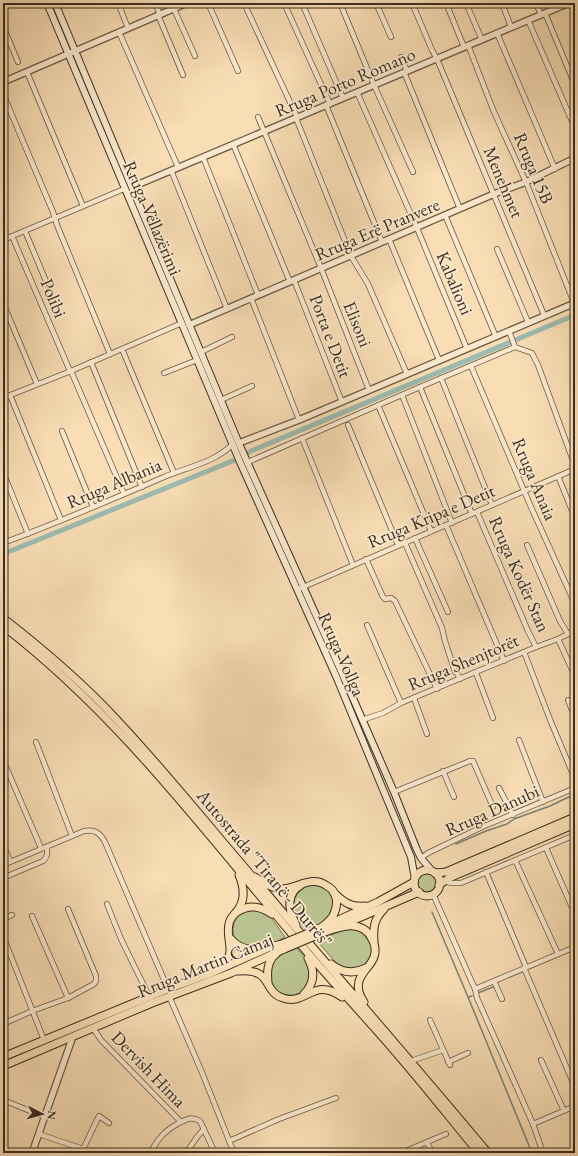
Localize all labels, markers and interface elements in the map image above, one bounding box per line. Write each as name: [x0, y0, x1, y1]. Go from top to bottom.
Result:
street label: Rruga Porto Romano: [271, 42, 419, 122]
street label: Rruga 15B: [509, 129, 559, 207]
street label: Menehmet: [479, 143, 529, 221]
street label: Rruga Vëllazërimi: [119, 157, 188, 279]
street label: Rruga Erë Pranvere: [311, 192, 443, 266]
street label: Kabalioni: [431, 248, 479, 319]
street label: Polibi: [36, 275, 73, 321]
street label: Porta e Detit: [305, 291, 358, 381]
street label: Elisoni: [338, 298, 378, 351]
street label: Rruga Anaia: [507, 434, 563, 525]
street label: Rruga Albania: [63, 452, 166, 513]
street label: Rruga Kripa e Detit: [364, 479, 499, 553]
street label: Rruga Kodër Stan: [484, 512, 556, 636]
street label: Rruga Vollga: [313, 608, 371, 700]
street label: Rruga Shenjtorët: [404, 628, 522, 696]
street label: Rruga Danubi: [441, 779, 543, 841]
street label: Autostrada "Tiranë - Durrës": [192, 784, 338, 952]
street label: Rruga Martin Camaj: [134, 927, 276, 1003]
street label: Dervish Hima: [107, 1026, 192, 1113]
north arrow: [22, 1094, 62, 1134]
text: N: [45, 1110, 59, 1120]

